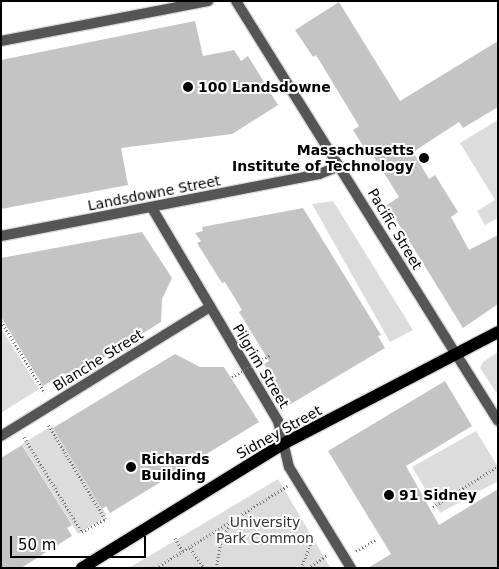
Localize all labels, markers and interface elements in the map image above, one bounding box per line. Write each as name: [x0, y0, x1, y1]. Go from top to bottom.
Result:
place label: 100 Landsdowne: [198, 79, 331, 95]
marker: 100 Landsdowne: [182, 81, 194, 93]
place label: Massachusetts Institute of Technology: [232, 142, 414, 174]
marker: Massachusetts Institute of Technology: [418, 152, 430, 164]
street label: Landsdowne Street: [86, 172, 222, 214]
street label: Pacific Street: [364, 185, 426, 273]
street label: Pilgrim Street: [229, 321, 293, 411]
street label: Blanche Street: [50, 326, 146, 394]
street label: Sidney Street: [234, 402, 324, 462]
place label: Richards Building: [141, 451, 210, 484]
marker: Richards Building: [125, 461, 137, 473]
place label: 91 Sidney: [399, 487, 477, 503]
marker: 91 Sidney: [383, 489, 395, 501]
park label: University Park Common: [216, 514, 314, 546]
scale bar: [12, 526, 149, 558]
text: 50 m: [18, 536, 56, 554]

